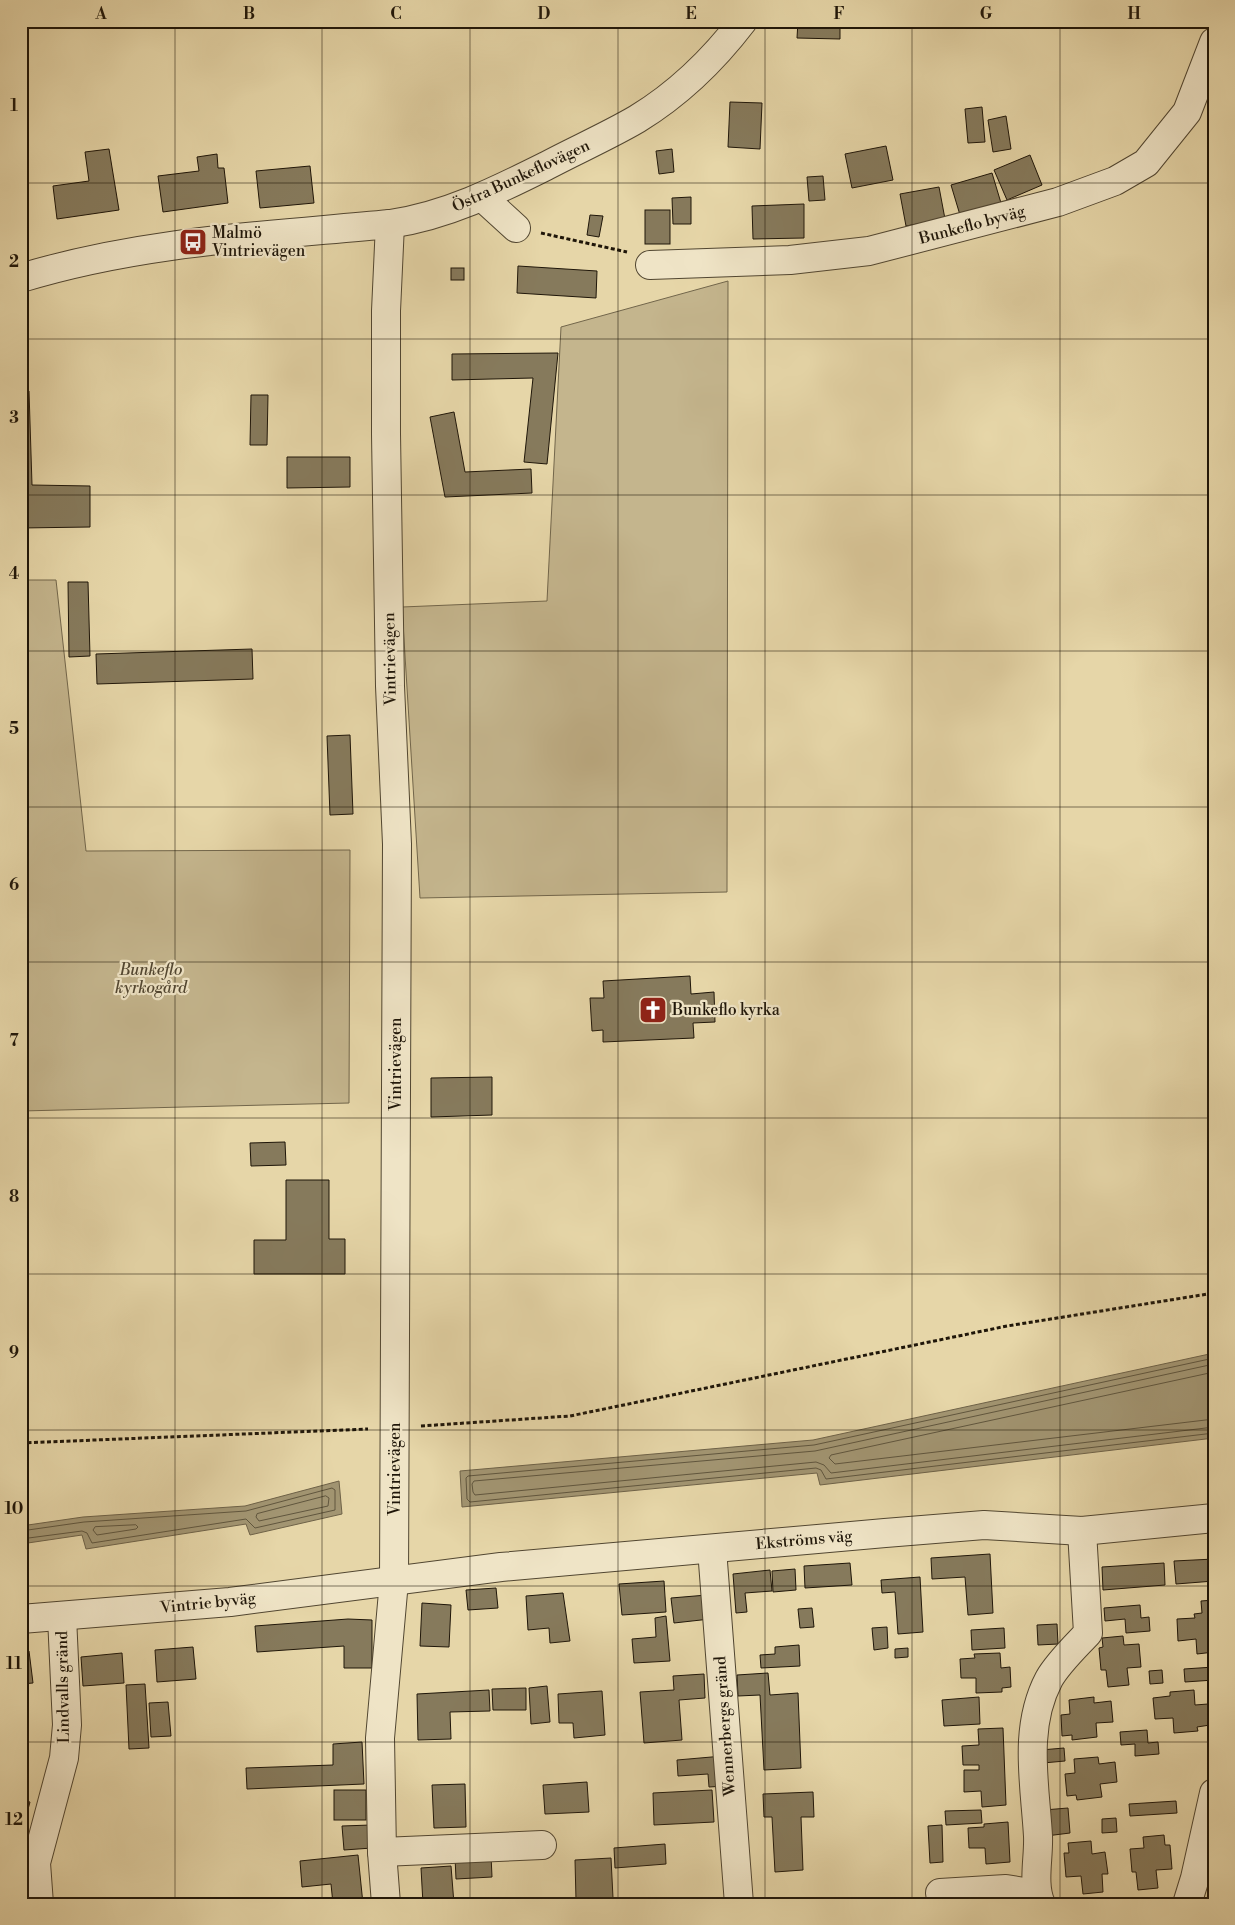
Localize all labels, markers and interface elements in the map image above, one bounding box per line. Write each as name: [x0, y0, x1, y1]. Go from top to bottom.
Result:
text: A: [94, 4, 107, 24]
text: B: [243, 4, 255, 24]
text: C: [390, 4, 402, 24]
text: D: [538, 4, 551, 24]
text: E: [685, 4, 697, 24]
text: F: [833, 4, 845, 24]
text: G: [980, 4, 993, 24]
text: H: [1127, 4, 1141, 24]
text: 1: [10, 96, 18, 116]
street label: Östra Bunkeflovägen: [448, 133, 594, 217]
street label: Bunkeflo byväg: [916, 201, 1028, 249]
place label: Malmö Vintrievägen: [211, 223, 306, 261]
bus stop icon: Malmö Vintrievägen: [178, 227, 208, 257]
text: 2: [9, 252, 19, 272]
text: 3: [9, 408, 19, 428]
text: 4: [9, 564, 20, 584]
street label: Vintrievägen: [379, 612, 401, 707]
text: 5: [9, 719, 19, 739]
text: 6: [9, 875, 19, 895]
park label: Bunkeflo kyrkogård: [115, 960, 188, 998]
church icon: Bunkeflo kyrka: [638, 995, 668, 1025]
place label: Bunkeflo kyrka: [671, 1000, 781, 1020]
street label: Vintrievägen: [386, 1017, 406, 1112]
text: 7: [9, 1031, 19, 1051]
text: 8: [9, 1187, 19, 1207]
text: 9: [9, 1343, 19, 1363]
street label: Vintrievägen: [385, 1422, 405, 1517]
text: 10: [5, 1499, 23, 1519]
street label: Ekströms väg: [755, 1526, 854, 1554]
street label: Vintrie byväg: [158, 1588, 257, 1618]
street label: Lindvalls gränd: [52, 1630, 74, 1744]
text: 11: [6, 1654, 22, 1674]
street label: Wennerbergs gränd: [710, 1655, 740, 1798]
text: 12: [5, 1810, 23, 1830]

